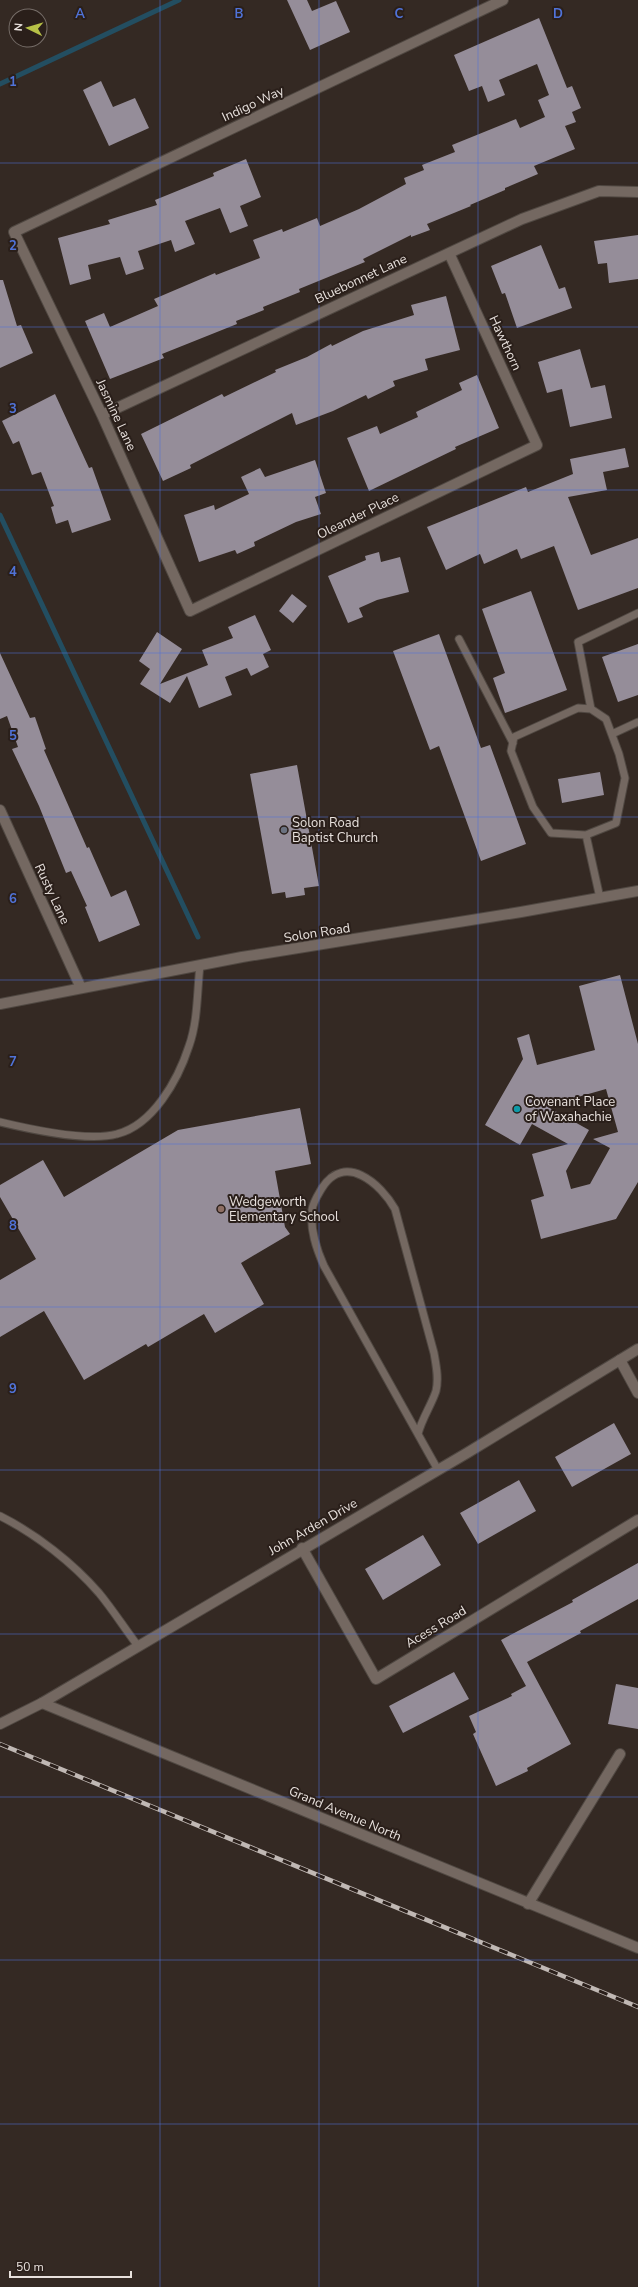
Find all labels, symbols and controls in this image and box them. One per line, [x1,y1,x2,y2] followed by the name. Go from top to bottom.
[75,5,85,23] text: A
[235,5,244,23] text: B
[395,5,404,23] text: C
[553,5,563,23] text: D
[8,8,48,48] north arrow
[11,22,26,32] text: N
[9,73,17,91] text: 1
[219,82,287,126] street label: Indigo Way
[9,237,17,255] text: 2
[312,250,410,308] street label: Bluebonnet Lane
[484,312,526,374] street label: Hawthorn
[91,375,141,454] street label: Jasmine Lane
[9,400,17,418] text: 3
[314,488,402,544] street label: Oleander Place
[9,563,17,581] text: 4
[9,727,17,745] text: 5
[292,814,378,847] place label: Solon Road Baptist Church
[279,825,289,835] marker: Solon Road Baptist Church
[30,861,74,927] street label: Rusty Lane
[9,890,17,908] text: 6
[282,919,352,947] street label: Solon Road
[9,1053,17,1071] text: 7
[525,1093,615,1126] place label: Covenant Place of Waxahachie
[512,1104,522,1114] marker: Covenant Place of Waxahachie
[229,1193,339,1226] place label: Wedgeworth Elementary School
[216,1204,226,1214] marker: Wedgeworth Elementary School
[9,1217,17,1235] text: 8
[9,1380,17,1398] text: 9
[264,1494,361,1560] street label: John Arden Drive
[402,1602,470,1652] street label: Acess Road
[286,1782,404,1846] street label: Grand Avenue North
[10,2253,131,2279] scale bar
[16,2259,44,2275] text: 50 m

